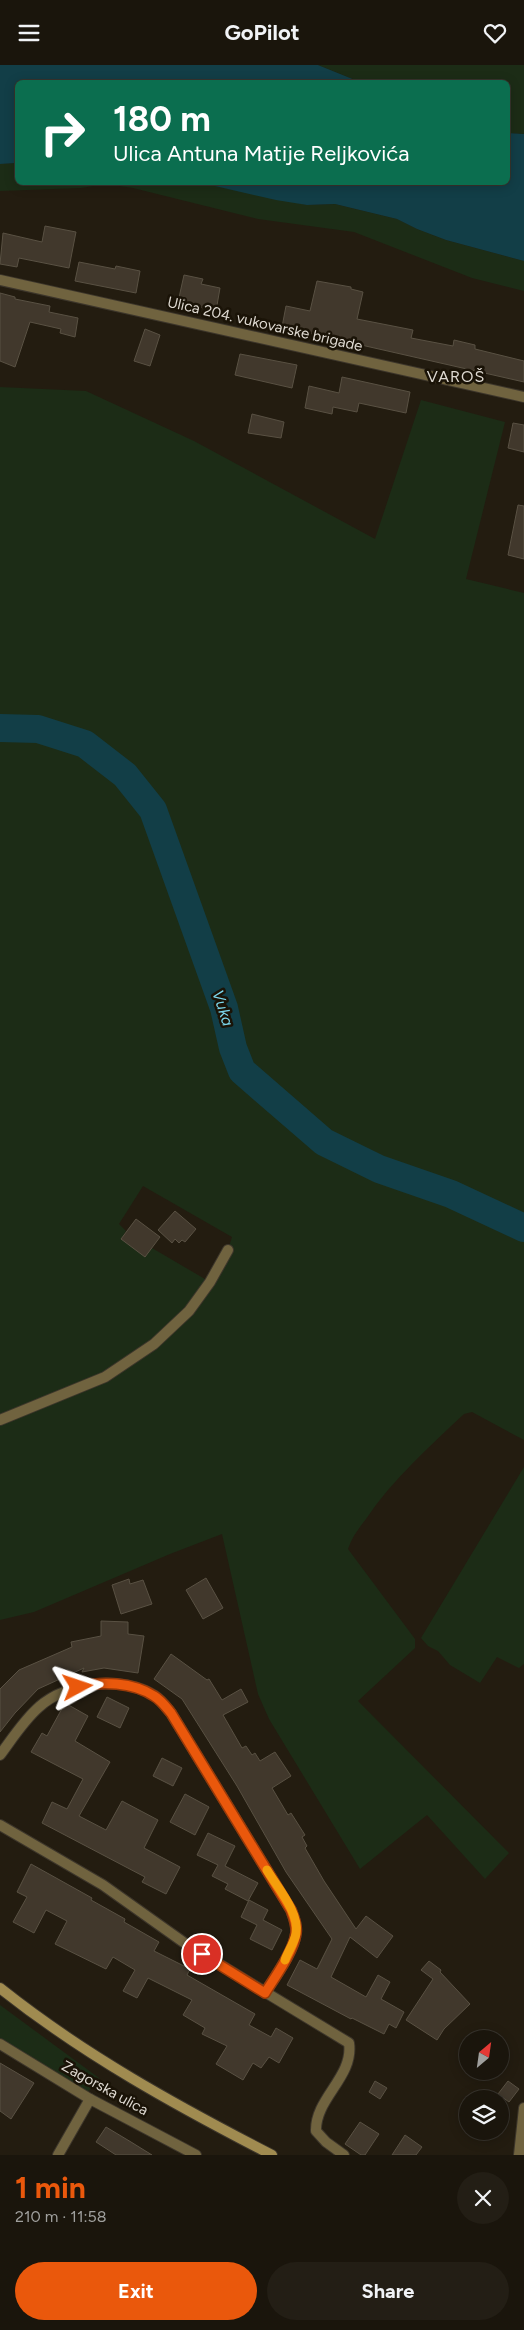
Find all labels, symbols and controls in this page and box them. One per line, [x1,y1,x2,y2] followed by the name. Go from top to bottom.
[15,19,43,47] icon: menu
[224,19,300,46] text: GoPilot
[481,19,509,47] icon: heart
[113,98,211,140] text: 180 m
[30,100,95,165] icon: right
[113,140,409,167] text: Ulica Antuna Matije Reljkovića
[166,293,364,355] street label: Ulica 204. vukovarske brigade
[427,367,485,386] district label: VAROŠ
[208,988,238,1028] water label: Vuka
[51,1660,103,1712] position arrow
[181,1933,223,1975] pin
[188,1940,216,1968] icon: arrive
[459,2030,509,2080] north arrow
[459,2030,509,2140] map controls
[59,2057,151,2119] street label: Zagorska ulica
[459,2090,509,2140] button: layers
[15,2169,86,2206] text: 1 min
[457,2172,509,2224] button: close
[15,2207,107,2226] text: 210 m · 11:58
[15,2262,257,2320] button: Exit
[267,2262,509,2320] button: Share

